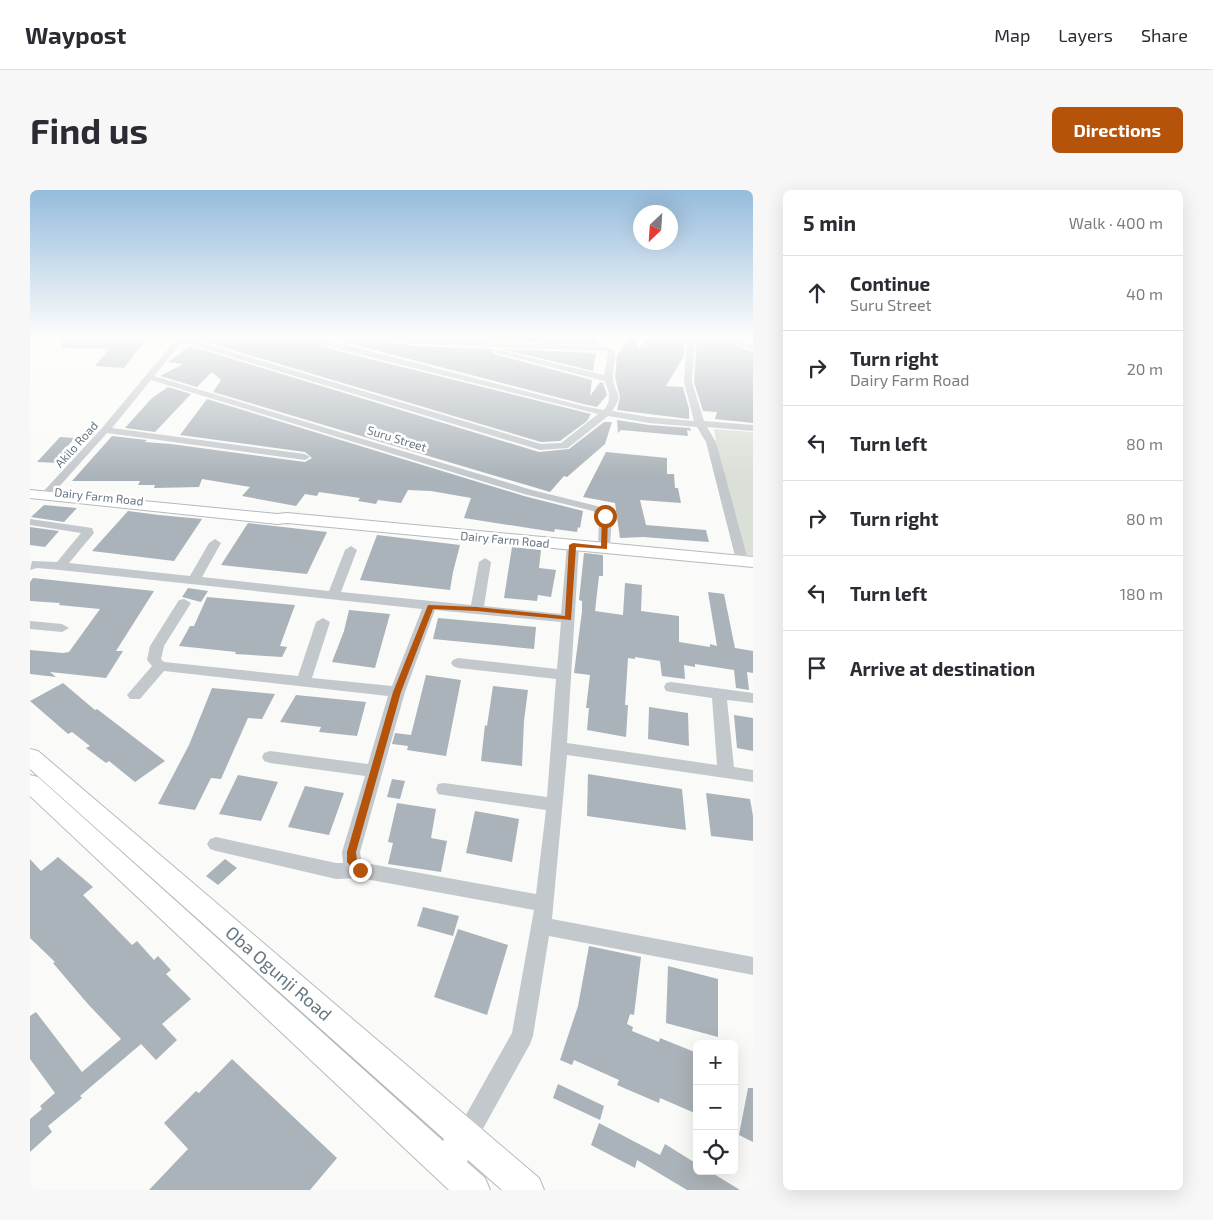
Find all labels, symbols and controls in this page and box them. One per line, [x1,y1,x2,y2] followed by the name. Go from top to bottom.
[25,20,126,49] text: Waypost
[994,24,1030,46] text: Map
[1058,24,1113,46] text: Layers
[1141,24,1188,46] text: Share
[1052,107,1183,153] button: Directions
[30,109,148,151] text: Find us
[633,205,678,250] north arrow
[803,210,856,235] text: 5 min
[1069,213,1163,232] text: Walk · 400 m
[850,272,930,295] text: Continue
[803,279,831,307] icon: ahead
[1126,284,1163,303] text: 40 m
[850,295,932,314] text: Suru Street
[850,347,938,370] text: Turn right
[803,354,831,382] icon: right
[1127,359,1163,378] text: 20 m
[850,370,969,389] text: Dairy Farm Road
[52,418,100,470] street label: Akilo Road
[366,422,429,454] street label: Suru Street
[803,429,831,457] icon: left
[850,432,927,455] text: Turn left
[1126,434,1163,453] text: 80 m
[54,484,144,508] street label: Dairy Farm Road
[803,504,831,532] icon: right
[594,505,617,528] route start
[850,507,938,530] text: Turn right
[1126,509,1163,528] text: 80 m
[460,528,550,550] street label: Dairy Farm Road
[803,579,831,607] icon: left
[850,582,927,605] text: Turn left
[1120,584,1163,603] text: 180 m
[803,654,831,682] icon: arrive
[850,657,1035,680] text: Arrive at destination
[349,859,372,882] route end
[221,921,337,1025] street label: Oba Ogunji Road
[693,1040,738,1175] map controls
[693,1040,738,1085] button: +
[693,1085,738,1130] button: −
[693,1130,738,1175] button: locate

